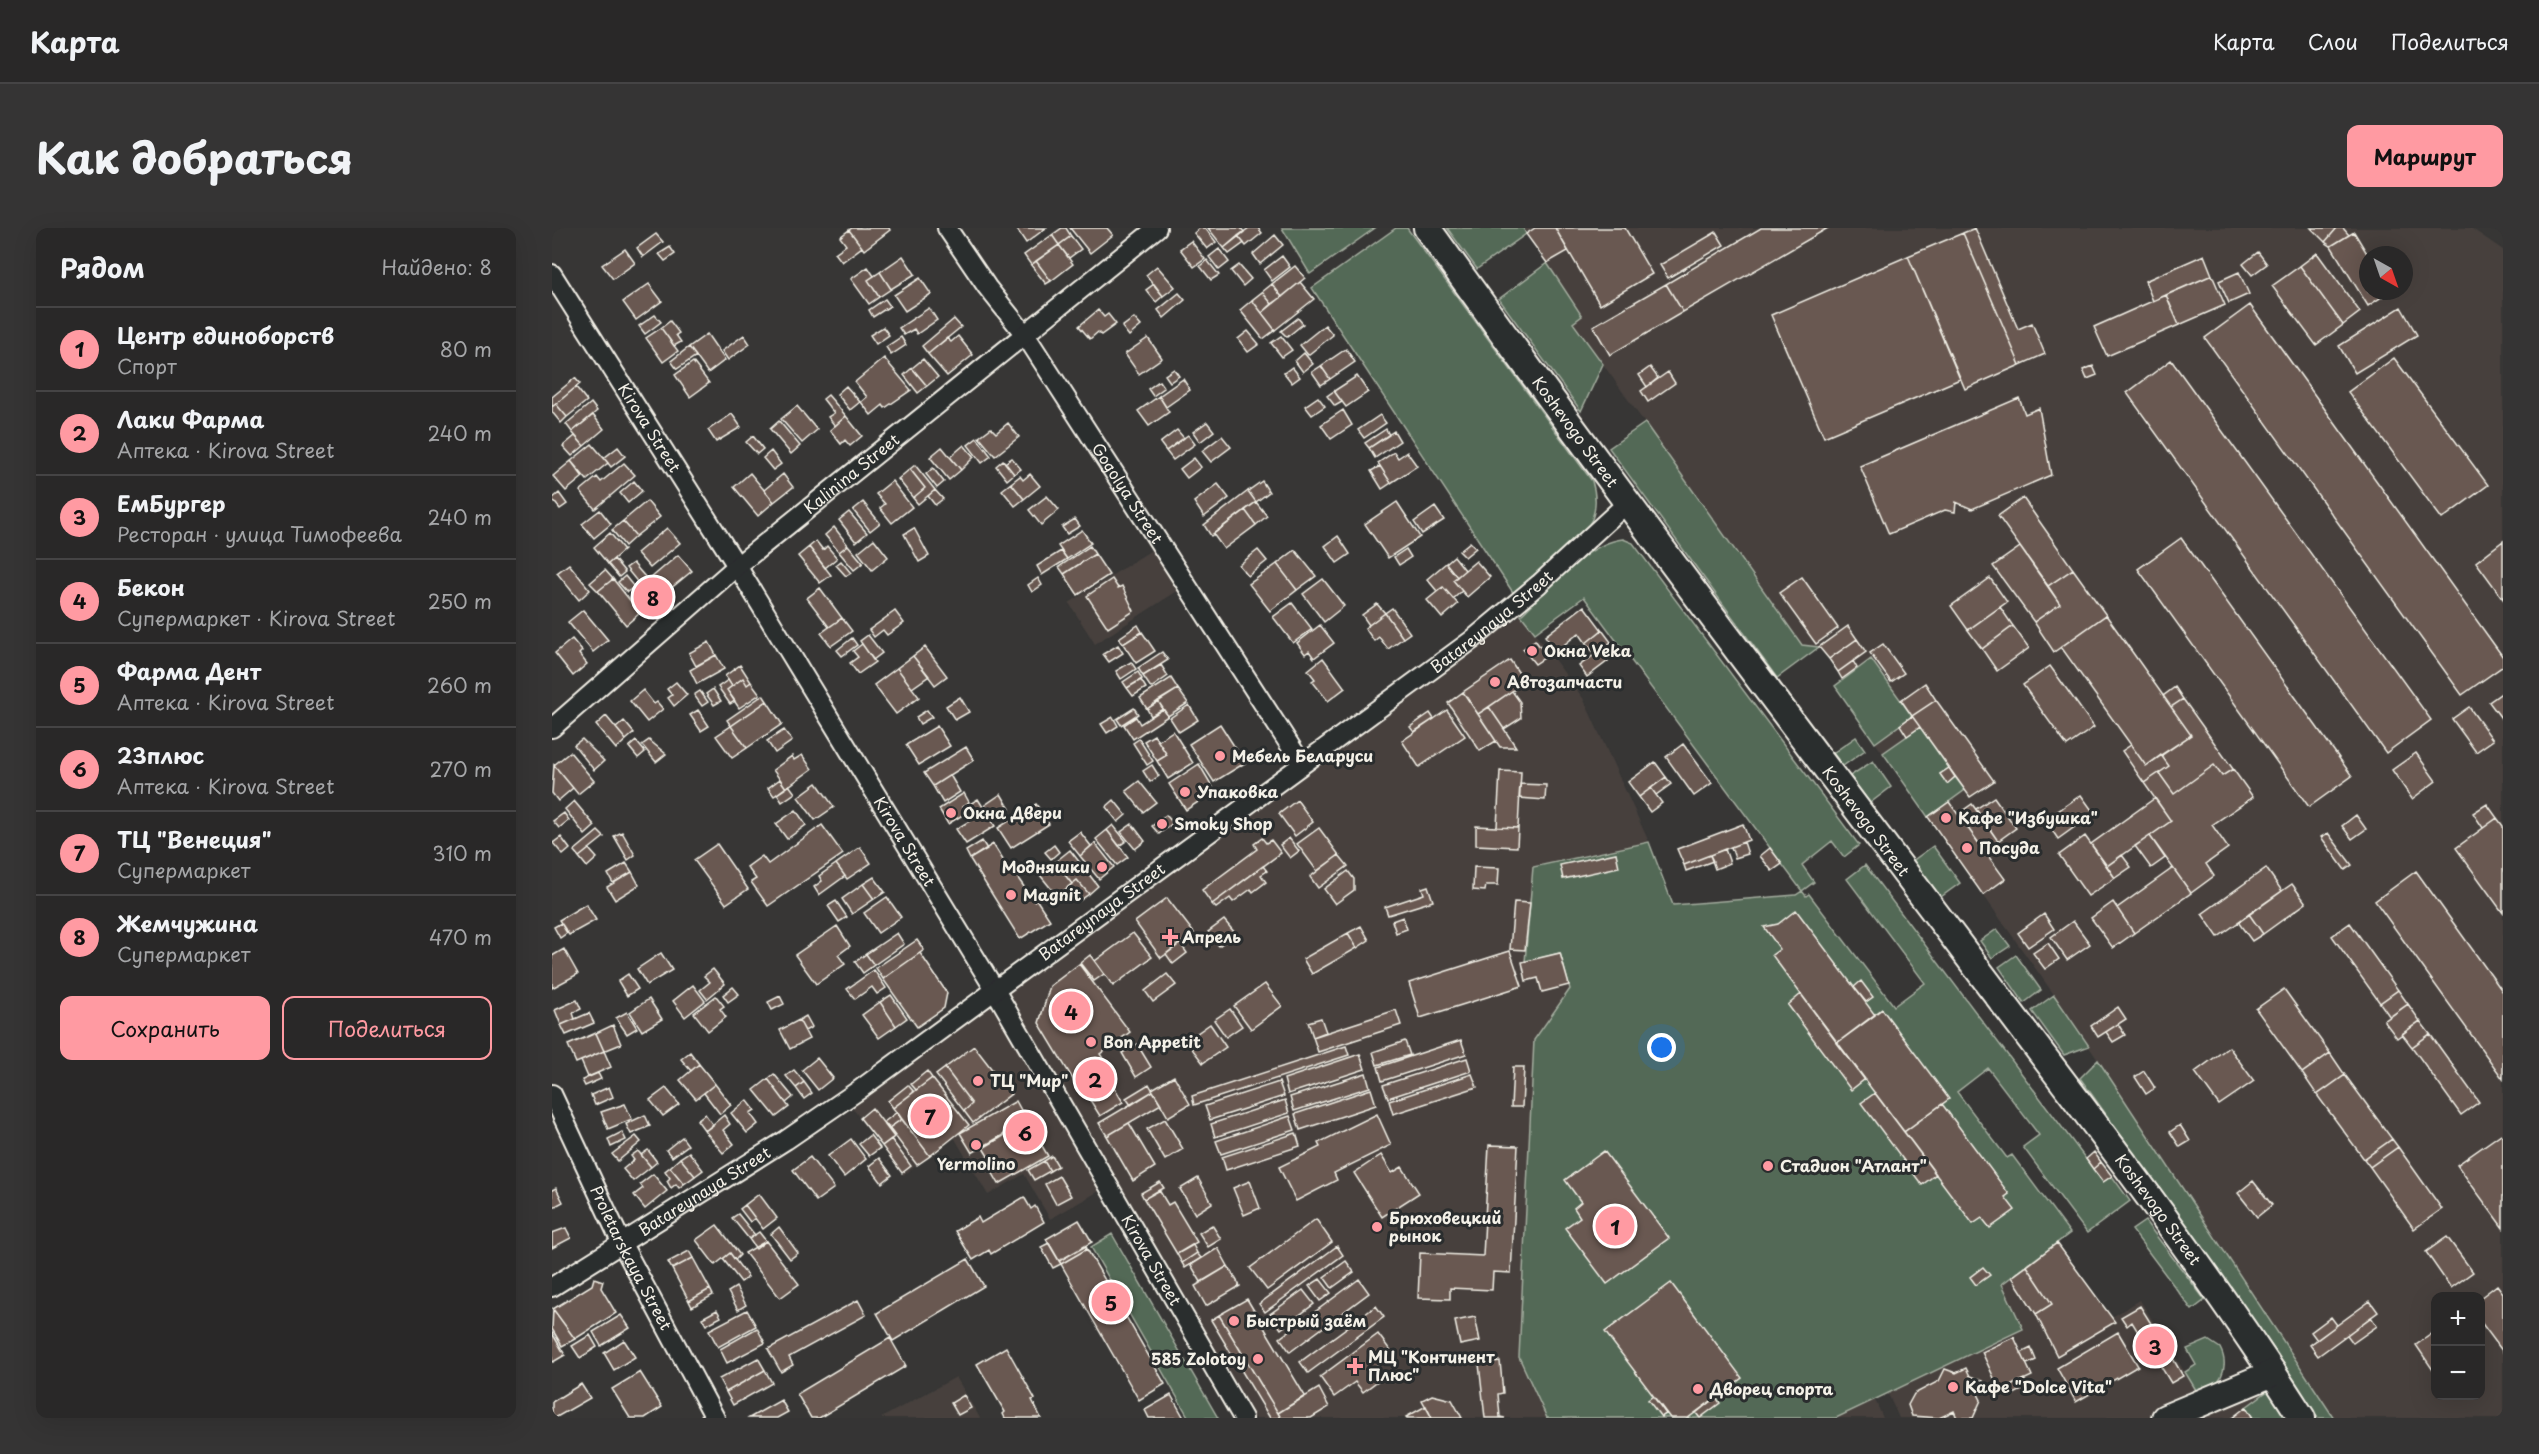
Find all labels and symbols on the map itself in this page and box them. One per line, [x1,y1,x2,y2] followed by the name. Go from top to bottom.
[2359,246,2413,300] north arrow
[1527,371,1625,492] street label: Koshevogo Street
[613,378,688,477] street label: Kirova Street
[798,427,904,519] street label: Kalinina Street
[1087,437,1170,548] street label: Gogolya Street
[1425,564,1558,678] street label: Batareynaya Street
[634,574,672,620] pin: 8
[1544,638,1632,662] place label: Окна Veka
[1525,644,1539,658] marker: Окна Veka
[1507,669,1622,693] place label: Автозапчасти
[1488,675,1502,689] marker: Автозапчасти
[1232,743,1373,767] place label: Мебель Беларуси
[1213,749,1227,763] marker: Мебель Беларуси
[1817,760,1917,881] street label: Koshevogo Street
[1196,779,1279,803] place label: Упаковка
[1178,785,1192,799] marker: Упаковка
[869,791,942,891] street label: Kirova Street
[963,800,1062,824] place label: Окна Двери
[1958,805,2098,829] place label: Кафе "Избушка"
[944,806,958,820] marker: Окна Двери
[1174,811,1272,835] place label: Smoky Shop
[1939,811,1953,825] marker: Кафе "Избушка"
[1155,817,1169,831] marker: Smoky Shop
[1979,835,2040,859] place label: Посуда
[1960,841,1974,855] marker: Посуда
[1002,854,1090,878] place label: Модняшки
[1033,856,1170,966] street label: Batareynaya Street
[1095,860,1109,874] marker: Модняшки
[1023,882,1082,906] place label: Magnit
[1004,888,1018,902] marker: Magnit
[1181,924,1241,948] place label: Апрель
[1163,930,1177,944] marker: Апрель
[1052,988,1090,1034] pin: 4
[1103,1029,1201,1053] place label: Bon Appetit
[1647,1033,1676,1062] your location
[1084,1035,1098,1049] marker: Bon Appetit
[1076,1056,1114,1102] pin: 2
[990,1068,1068,1092] place label: ТЦ "Мир"
[971,1074,985,1088] marker: ТЦ "Мир"
[910,1094,950,1138] pin: 7
[1006,1110,1044,1154] pin: 6
[969,1138,983,1152] marker: Yermolino
[633,1140,775,1241] street label: Batareynaya Street
[2110,1148,2208,1270] street label: Koshevogo Street
[937,1151,1015,1175] place label: Yermolino
[1780,1153,1927,1177] place label: Стадион "Атлант"
[1761,1159,1775,1173] marker: Стадион "Атлант"
[585,1181,679,1334] street label: Proletarskaya Street
[1596,1204,1634,1248] pin: 1
[1389,1205,1501,1247] place label: Брюховецкий рынок
[1116,1210,1188,1310] street label: Kirova Street
[1370,1220,1384,1234] marker: Брюховецкий рынок
[1092,1280,1130,1324] pin: 5
[1246,1308,1366,1332] place label: Быстрый заём
[1227,1314,1241,1328] marker: Быстрый заём
[2136,1324,2174,1368] pin: 3
[1368,1344,1495,1386] place label: МЦ "Континент Плюс"
[1151,1346,1246,1370] place label: 585 Zolotoy
[1251,1352,1265,1366] marker: 585 Zolotoy
[1346,1357,1364,1375] marker: МЦ "Континент Плюс"
[1965,1374,2112,1398] place label: Кафе "Dolce Vita"
[1709,1376,1833,1400] place label: Дворец спорта
[1946,1380,1960,1394] marker: Кафе "Dolce Vita"
[1691,1382,1705,1396] marker: Дворец спорта

